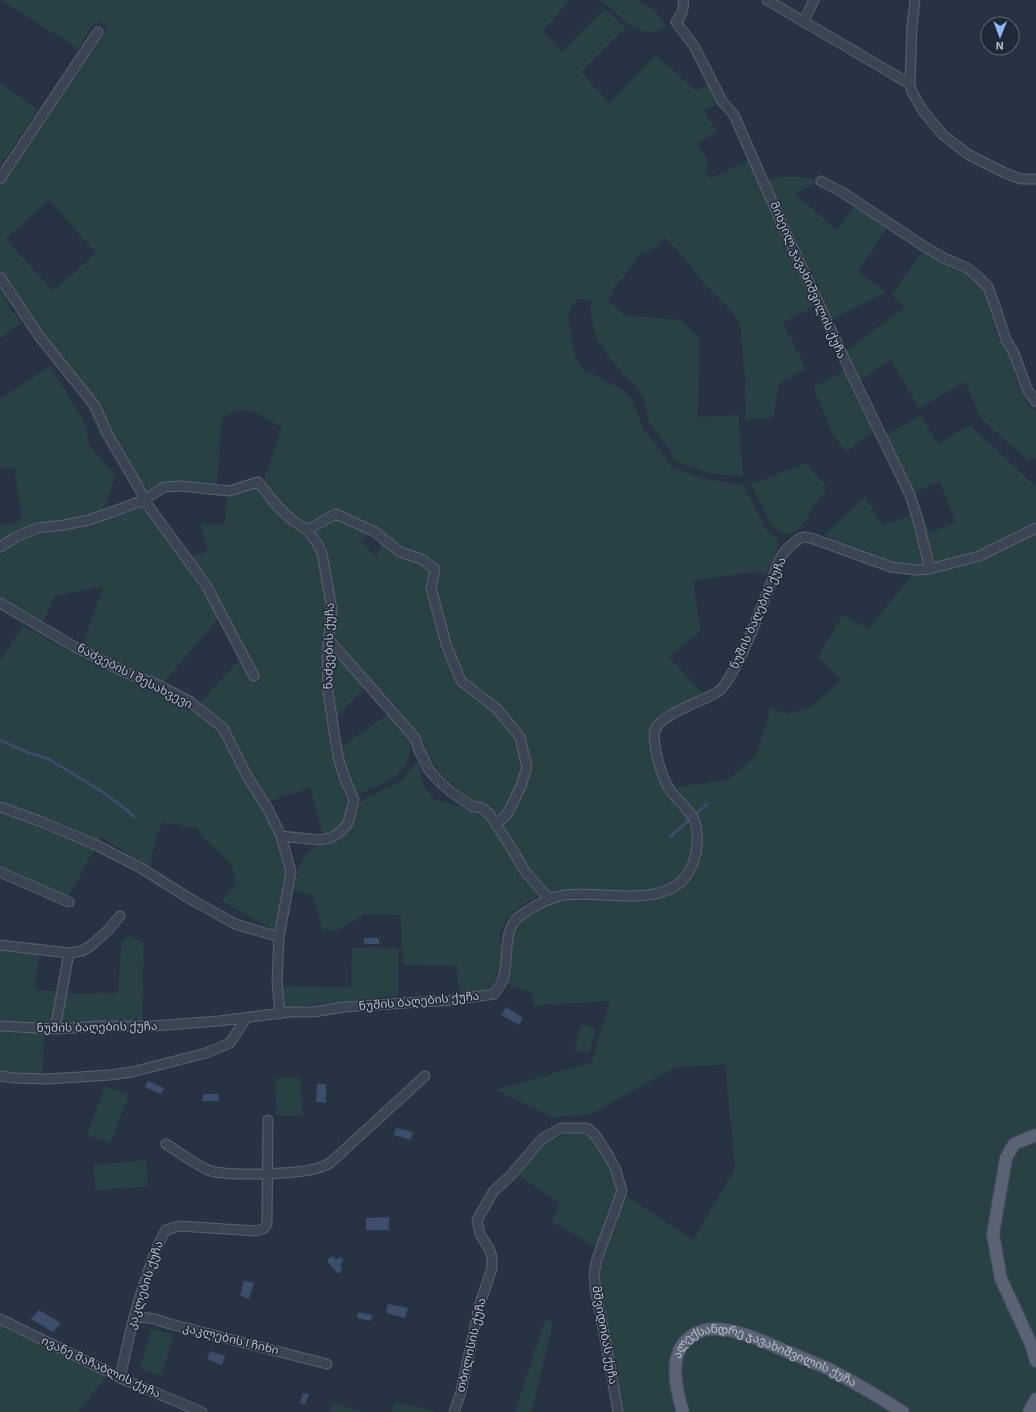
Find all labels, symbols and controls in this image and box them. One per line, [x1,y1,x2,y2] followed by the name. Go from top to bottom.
[980,16,1020,56] north arrow
[996,40,1004,53] text: N
[766,199,850,361] street label: მიხეილ ჯავახიშვილის ქუჩა
[726,554,790,672] street label: ნუშის ბაღების ქუჩა
[320,602,337,690] street label: ნაძვების ქუჩა
[75,640,196,711] street label: ნაძვების I შესახვევი
[358,988,480,1014] street label: ნუშის ბაღების ქუჩა
[36,1018,158,1036] street label: ნუშის ბაღების ქუჩა
[123,1239,167,1331] street label: კაკლების ქუჩა
[588,1284,622,1386] street label: მშვიდობას ქუჩა
[452,1296,490,1394] street label: თბილისის ქუჩა
[181,1319,281,1359] street label: კაკლების I ჩიხი
[669,1321,860,1389] street label: ალექსანდრე ჯავახიშვილის ქუჩა
[39,1332,163,1402] street label: ივანე მაჩაბლის ქუჩა

